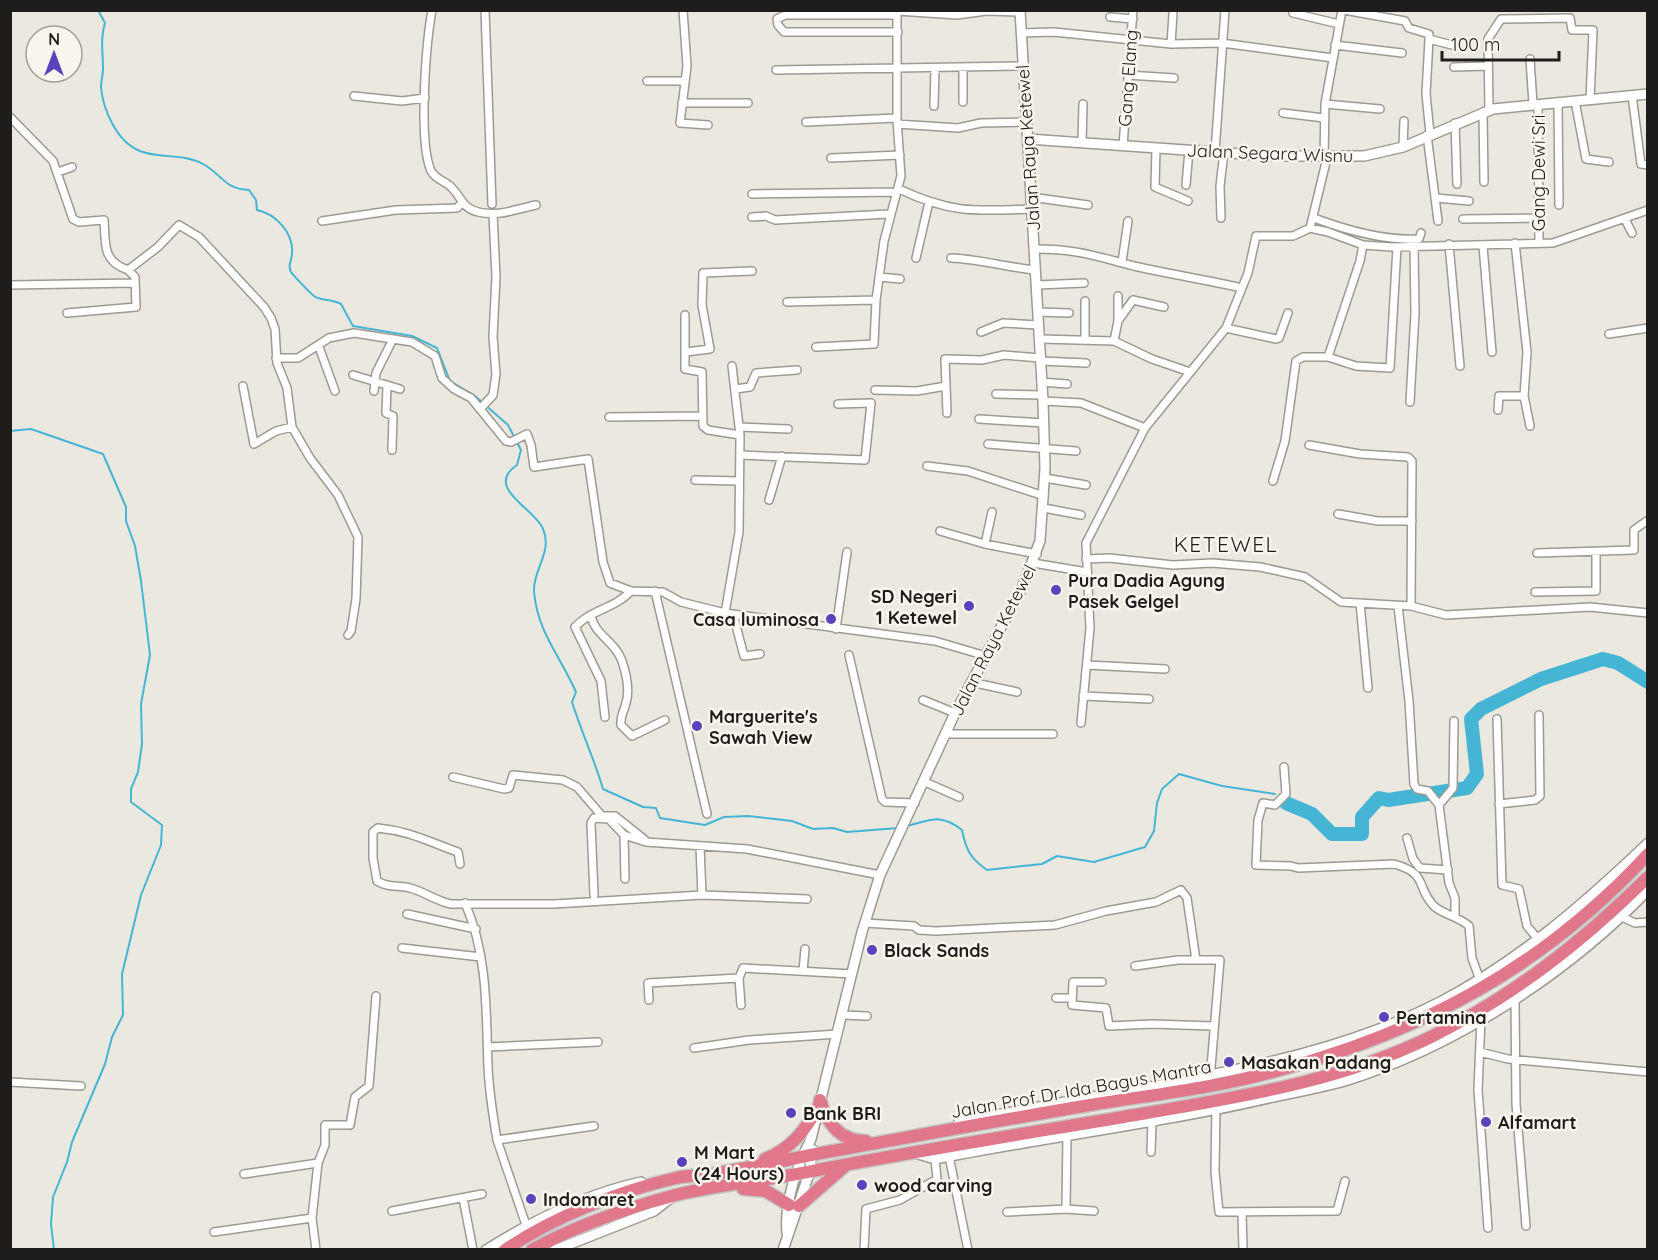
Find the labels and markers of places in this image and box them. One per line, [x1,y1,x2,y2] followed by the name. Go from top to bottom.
[1068,569,1225,613] place label: Pura Dadia Agung Pasek Gelgel
[1049,583,1063,597] marker: Pura Dadia Agung Pasek Gelgel
[871,585,957,629] place label: SD Negeri 1 Ketewel
[962,599,976,613] marker: SD Negeri 1 Ketewel
[693,608,819,631] place label: Casa luminosa
[824,612,838,626] marker: Casa luminosa
[709,705,818,749] place label: Marguerite's Sawah View
[690,719,704,733] marker: Marguerite's Sawah View
[884,939,990,962] place label: Black Sands
[865,943,879,957] marker: Black Sands
[1396,1006,1487,1029] place label: Pertamina
[1377,1010,1391,1024] marker: Pertamina
[1241,1051,1391,1074] place label: Masakan Padang
[1222,1055,1236,1069] marker: Masakan Padang
[803,1102,881,1125] place label: Bank BRI
[784,1106,798,1120] marker: Bank BRI
[1498,1111,1577,1134] place label: Alfamart
[1479,1115,1493,1129] marker: Alfamart
[694,1141,784,1185] place label: M Mart (24 Hours)
[675,1155,689,1169] marker: M Mart (24 Hours)
[874,1174,993,1197] place label: wood carving
[855,1178,869,1192] marker: wood carving
[543,1188,635,1211] place label: Indomaret
[524,1192,538,1206] marker: Indomaret

